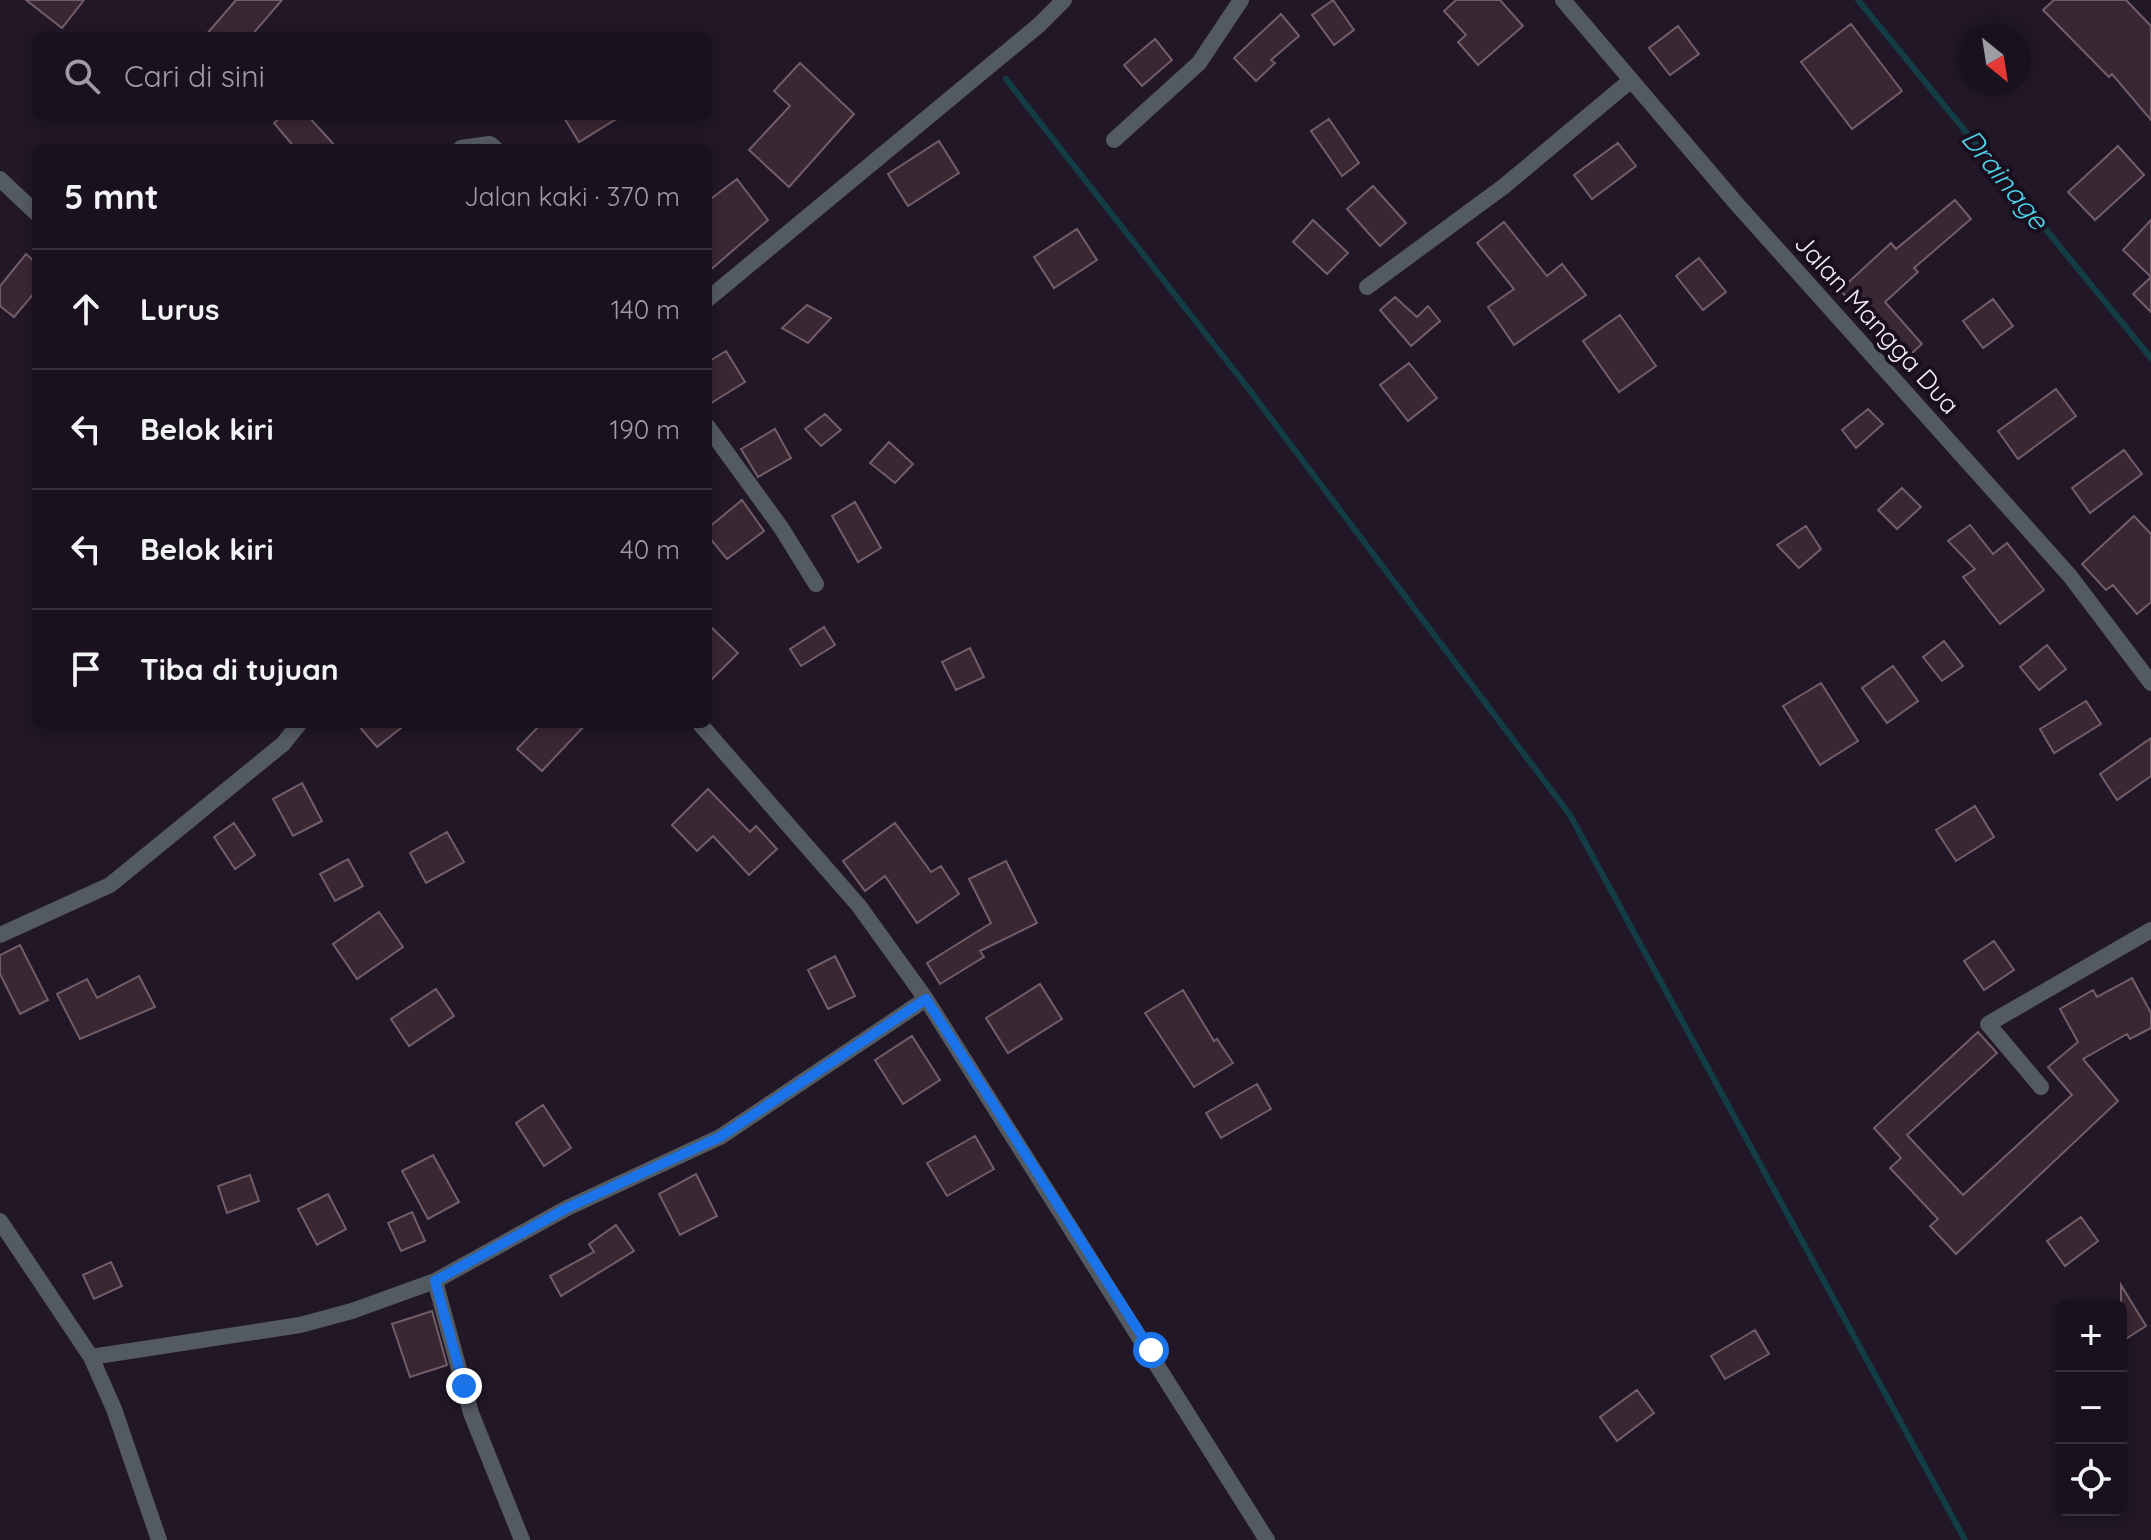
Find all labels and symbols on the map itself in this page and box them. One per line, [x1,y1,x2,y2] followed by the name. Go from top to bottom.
[1959,24,2031,96] north arrow
[1954,121,2057,237] water label: Drainage
[1788,227,1967,421] street label: Jalan Mangga Dua
[1133,1332,1169,1368] route start
[446,1368,482,1404] route end

